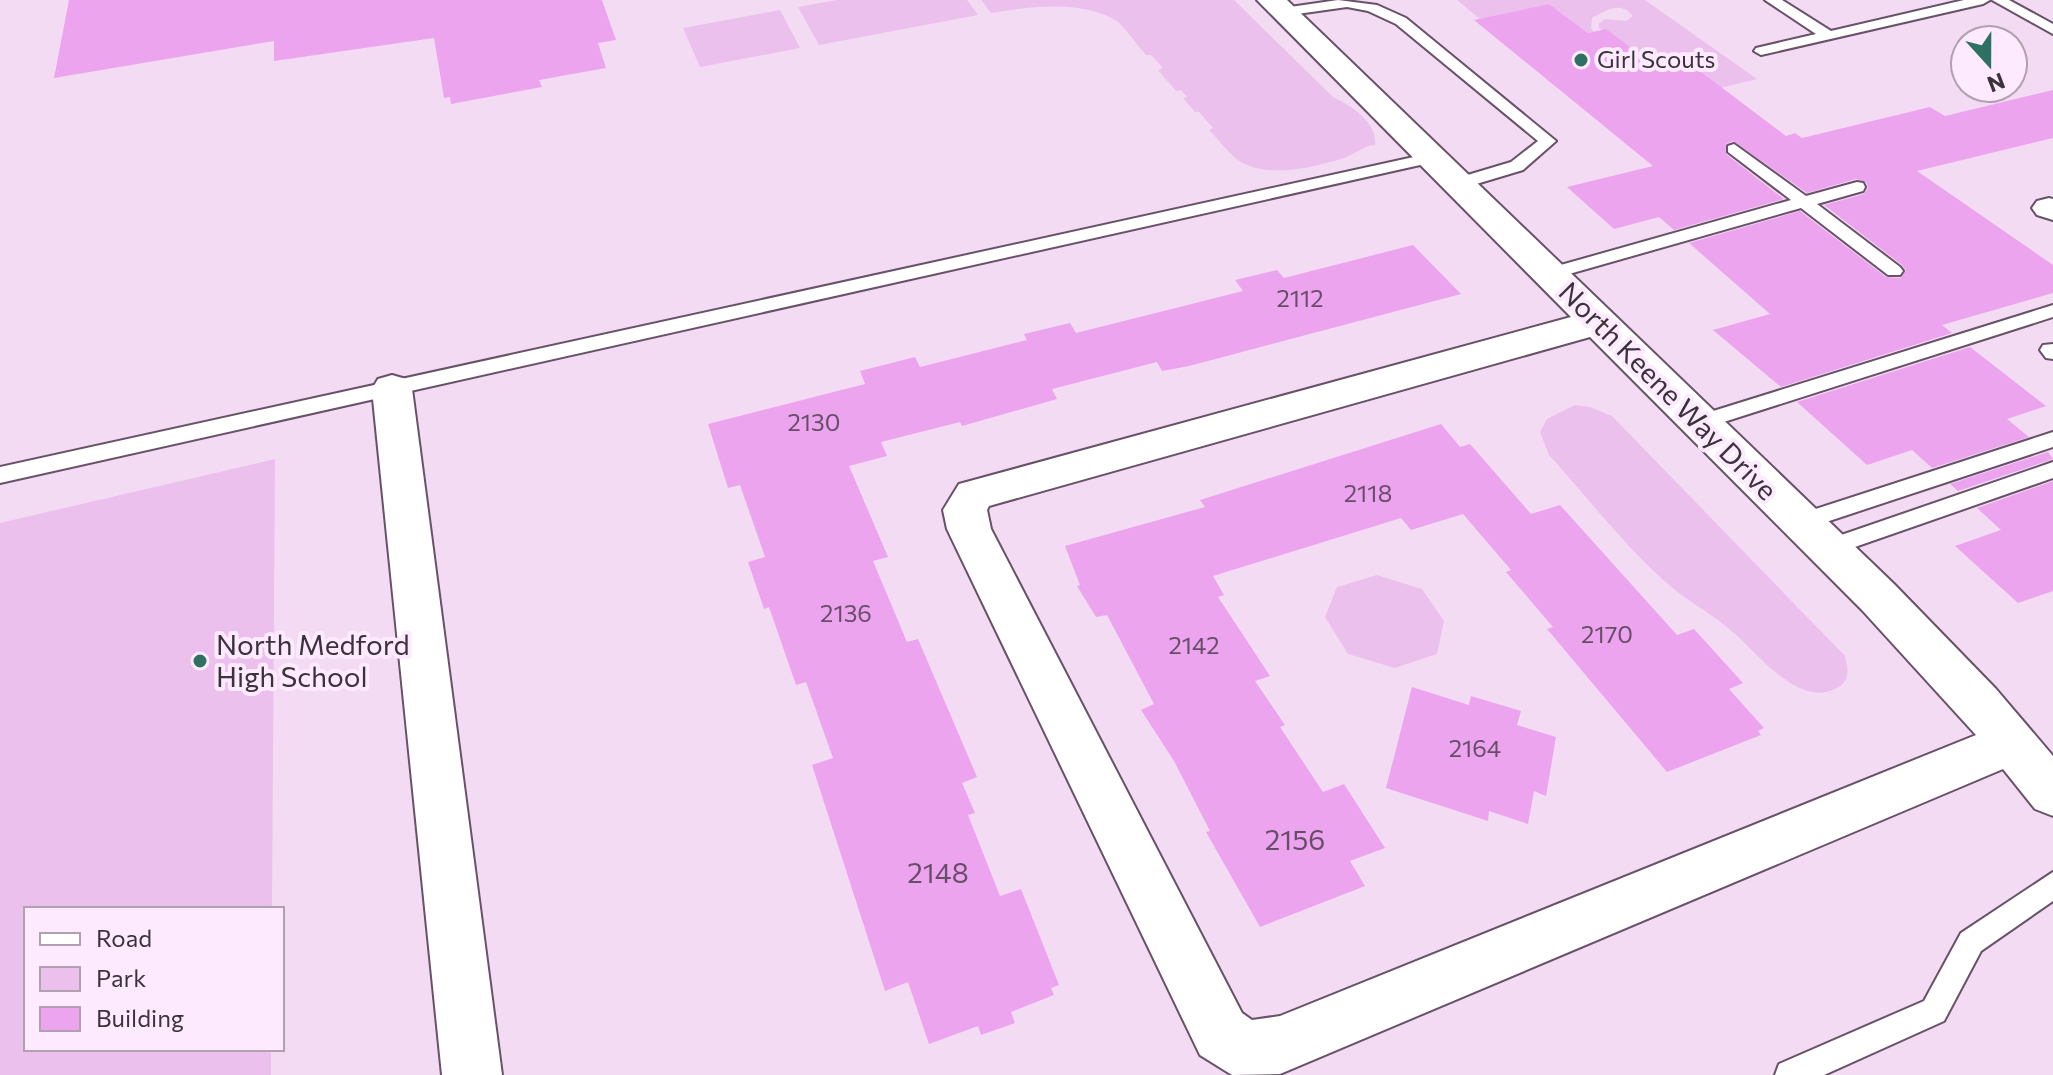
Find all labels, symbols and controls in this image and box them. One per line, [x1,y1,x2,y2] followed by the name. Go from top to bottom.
[1949,24,2029,104] north arrow
[1597,44,1716,73] place label: Girl Scouts
[1572,51,1590,69] marker: Girl Scouts
[1984,68,2009,99] text: N
[1553,274,1785,506] street label: North Keene Way Drive
[1276,283,1324,312] house number: 2112
[788,407,840,436] house number: 2130
[1344,478,1392,507] house number: 2118
[820,598,872,627] house number: 2136
[1581,619,1633,648] house number: 2170
[216,627,410,693] place label: North Medford High School
[1169,630,1219,659] house number: 2142
[191,652,209,670] marker: North Medford High School
[1449,733,1501,762] house number: 2164
[1265,822,1325,856] house number: 2156
[907,855,969,889] house number: 2148
[24,907,284,1051] legend
[96,923,152,952] text: Road
[96,963,146,992] text: Park
[96,1003,184,1032] text: Building

